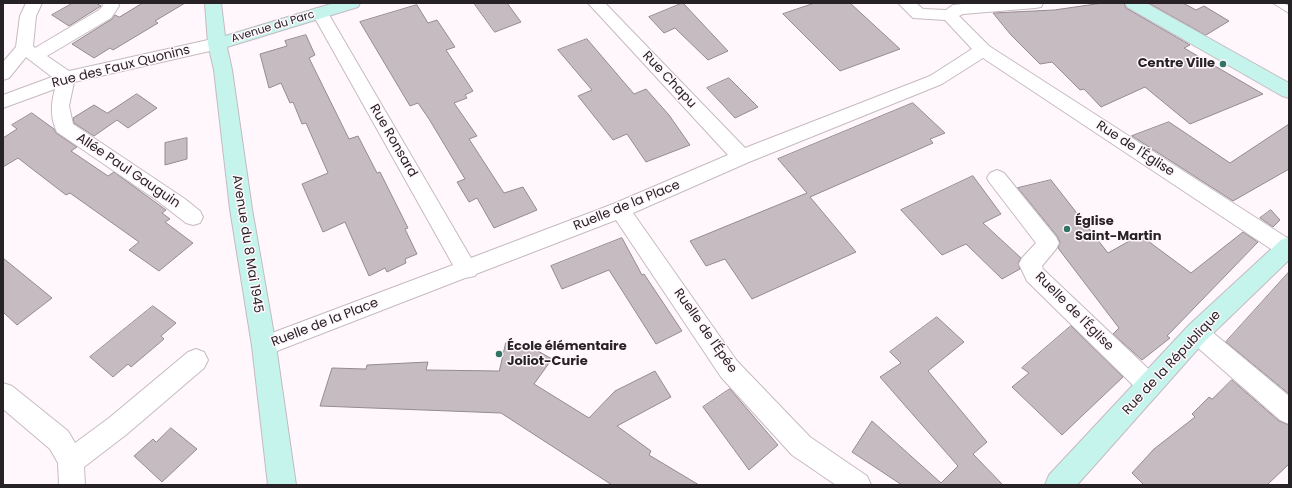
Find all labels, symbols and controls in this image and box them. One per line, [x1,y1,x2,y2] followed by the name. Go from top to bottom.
[230,8,316,46] street label: Avenue du Parc
[50,42,192,92] street label: Rue des Faux Quonins
[639,48,699,112] street label: Rue Chapu
[1138,56,1215,72] place label: Centre Ville
[1218,59,1228,69] marker: Centre Ville
[366,102,420,180] street label: Rue Ronsard
[1093,118,1177,180] street label: Rue de l'Église
[73,130,183,212] street label: Allée Paul Gauguin
[228,174,266,314] street label: Avenue du 8 Mai 1945
[571,178,683,234] street label: Ruelle de la Place
[1075,214,1161,245] place label: Église Saint-Martin
[1062,224,1072,234] marker: Église Saint-Martin
[1032,270,1116,354] street label: Ruelle de l'Église
[670,286,740,376] street label: Ruelle de l'Épée
[269,295,381,351] street label: Ruelle de la Place
[1120,308,1224,418] street label: Rue de la République
[507,339,627,370] place label: École élémentaire Joliot-Curie
[494,349,504,359] marker: École élémentaire Joliot-Curie

